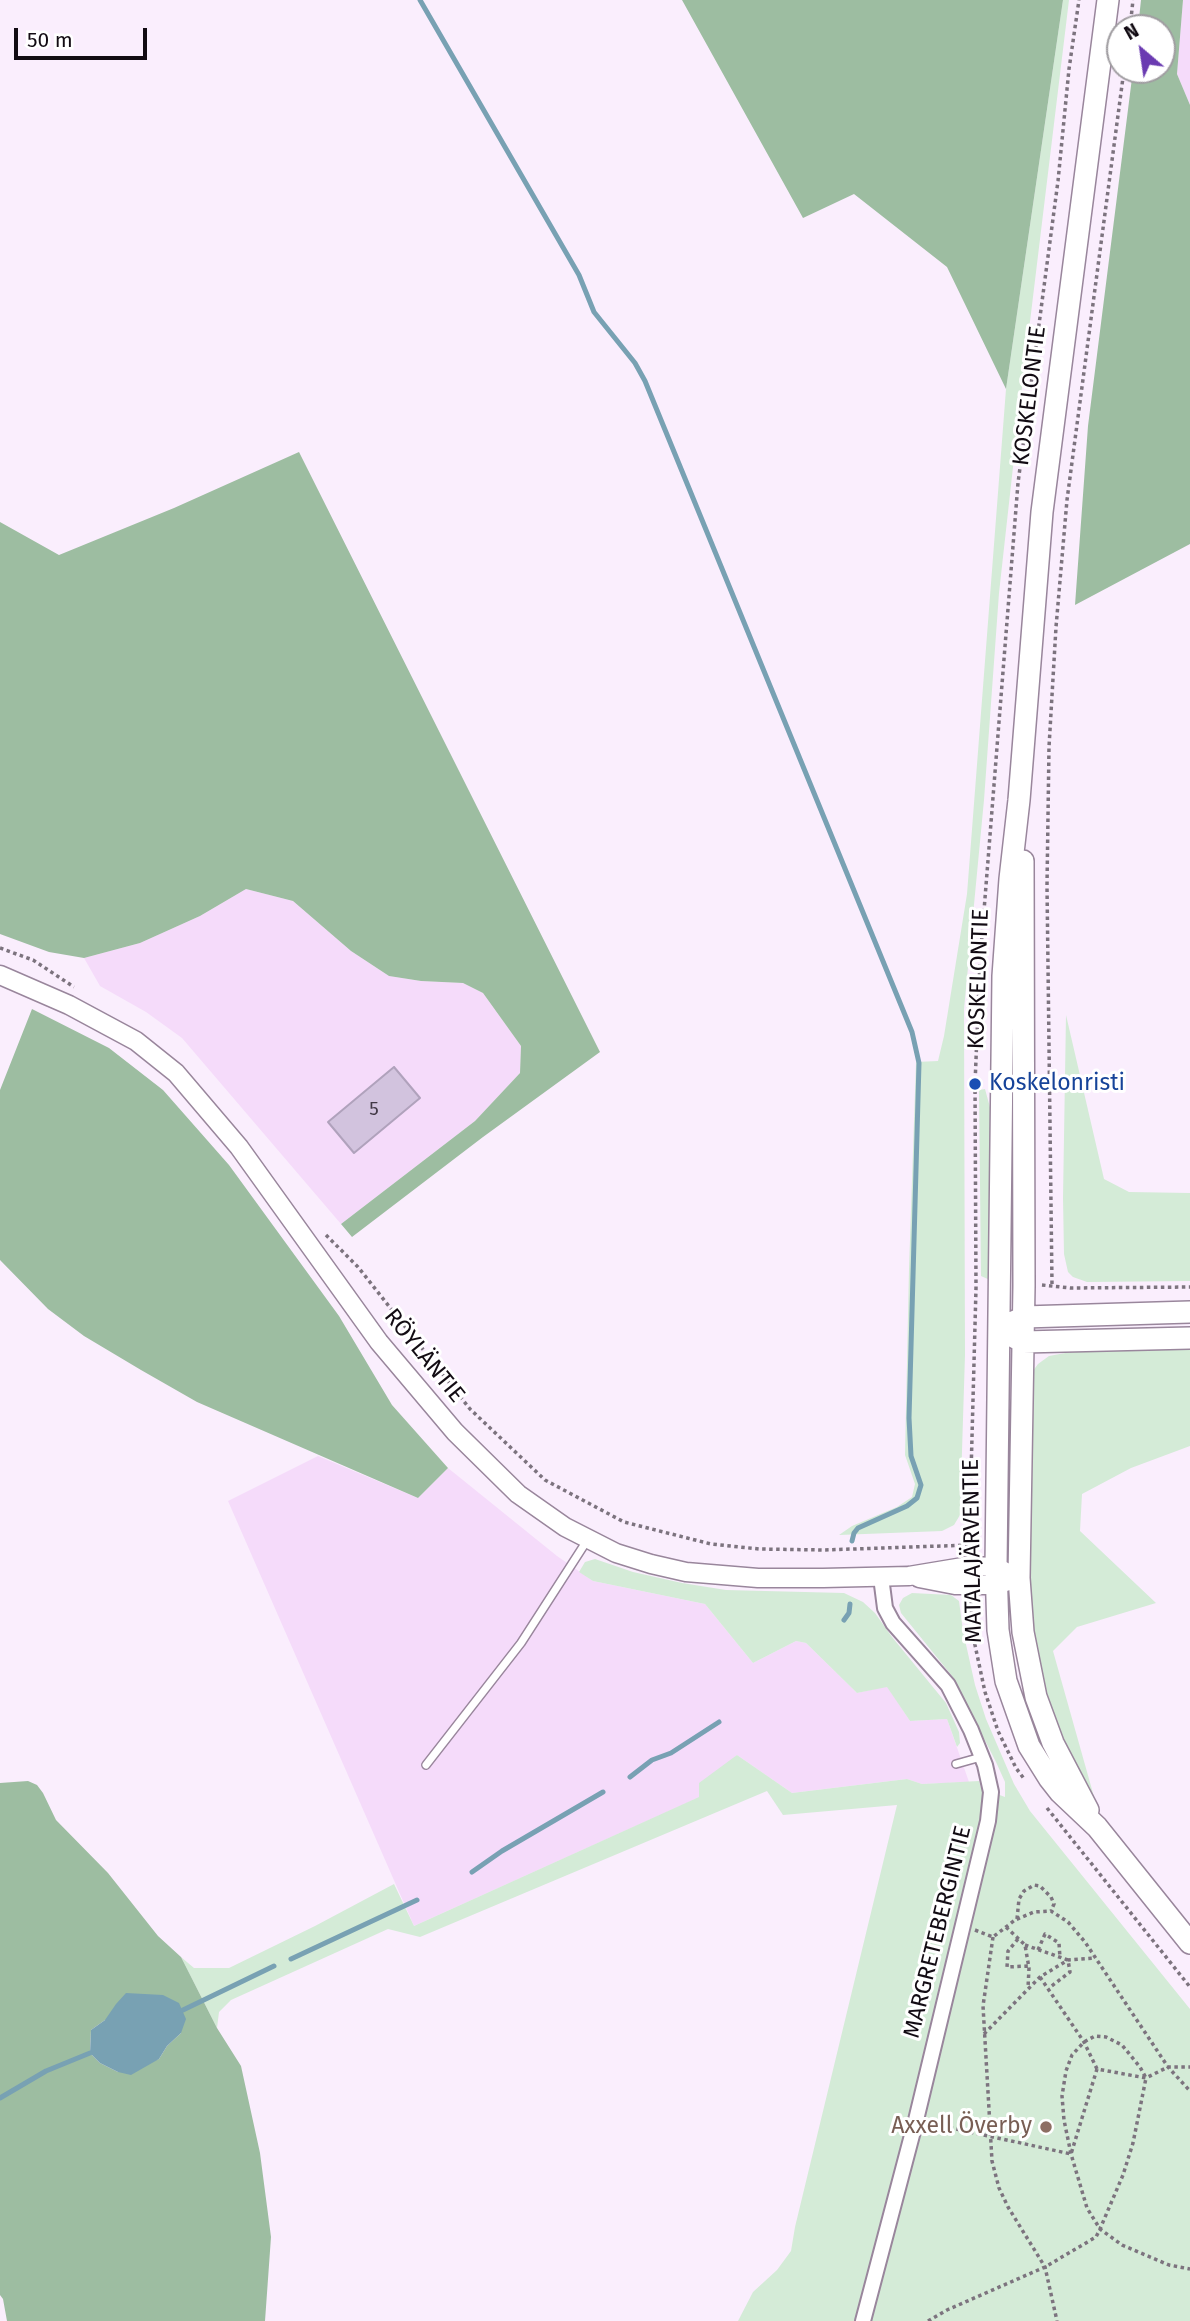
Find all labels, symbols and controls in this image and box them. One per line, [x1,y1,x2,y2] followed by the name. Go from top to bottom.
[18,14,150,58] scale bar
[1106,14,1176,84] north arrow
[1120,19,1143,45] text: N
[27,27,73,53] text: 50 m
[1008,325,1052,467] street label: KOSKELONTIE
[963,908,995,1050] street label: KOSKELONTIE
[989,1070,1125,1098] place label: Koskelonristi
[967,1076,983,1092] marker: Koskelonristi
[369,1099,379,1121] house number: 5
[378,1303,470,1409] street label: RÖYLÄNTIE
[958,1459,988,1643] street label: MATALAJÄRVENTIE
[898,1823,978,2041] street label: MARGRETEBERGINTIE
[891,2113,1032,2141] place label: Axxell Överby
[1038,2119,1054,2135] marker: Axxell Överby

